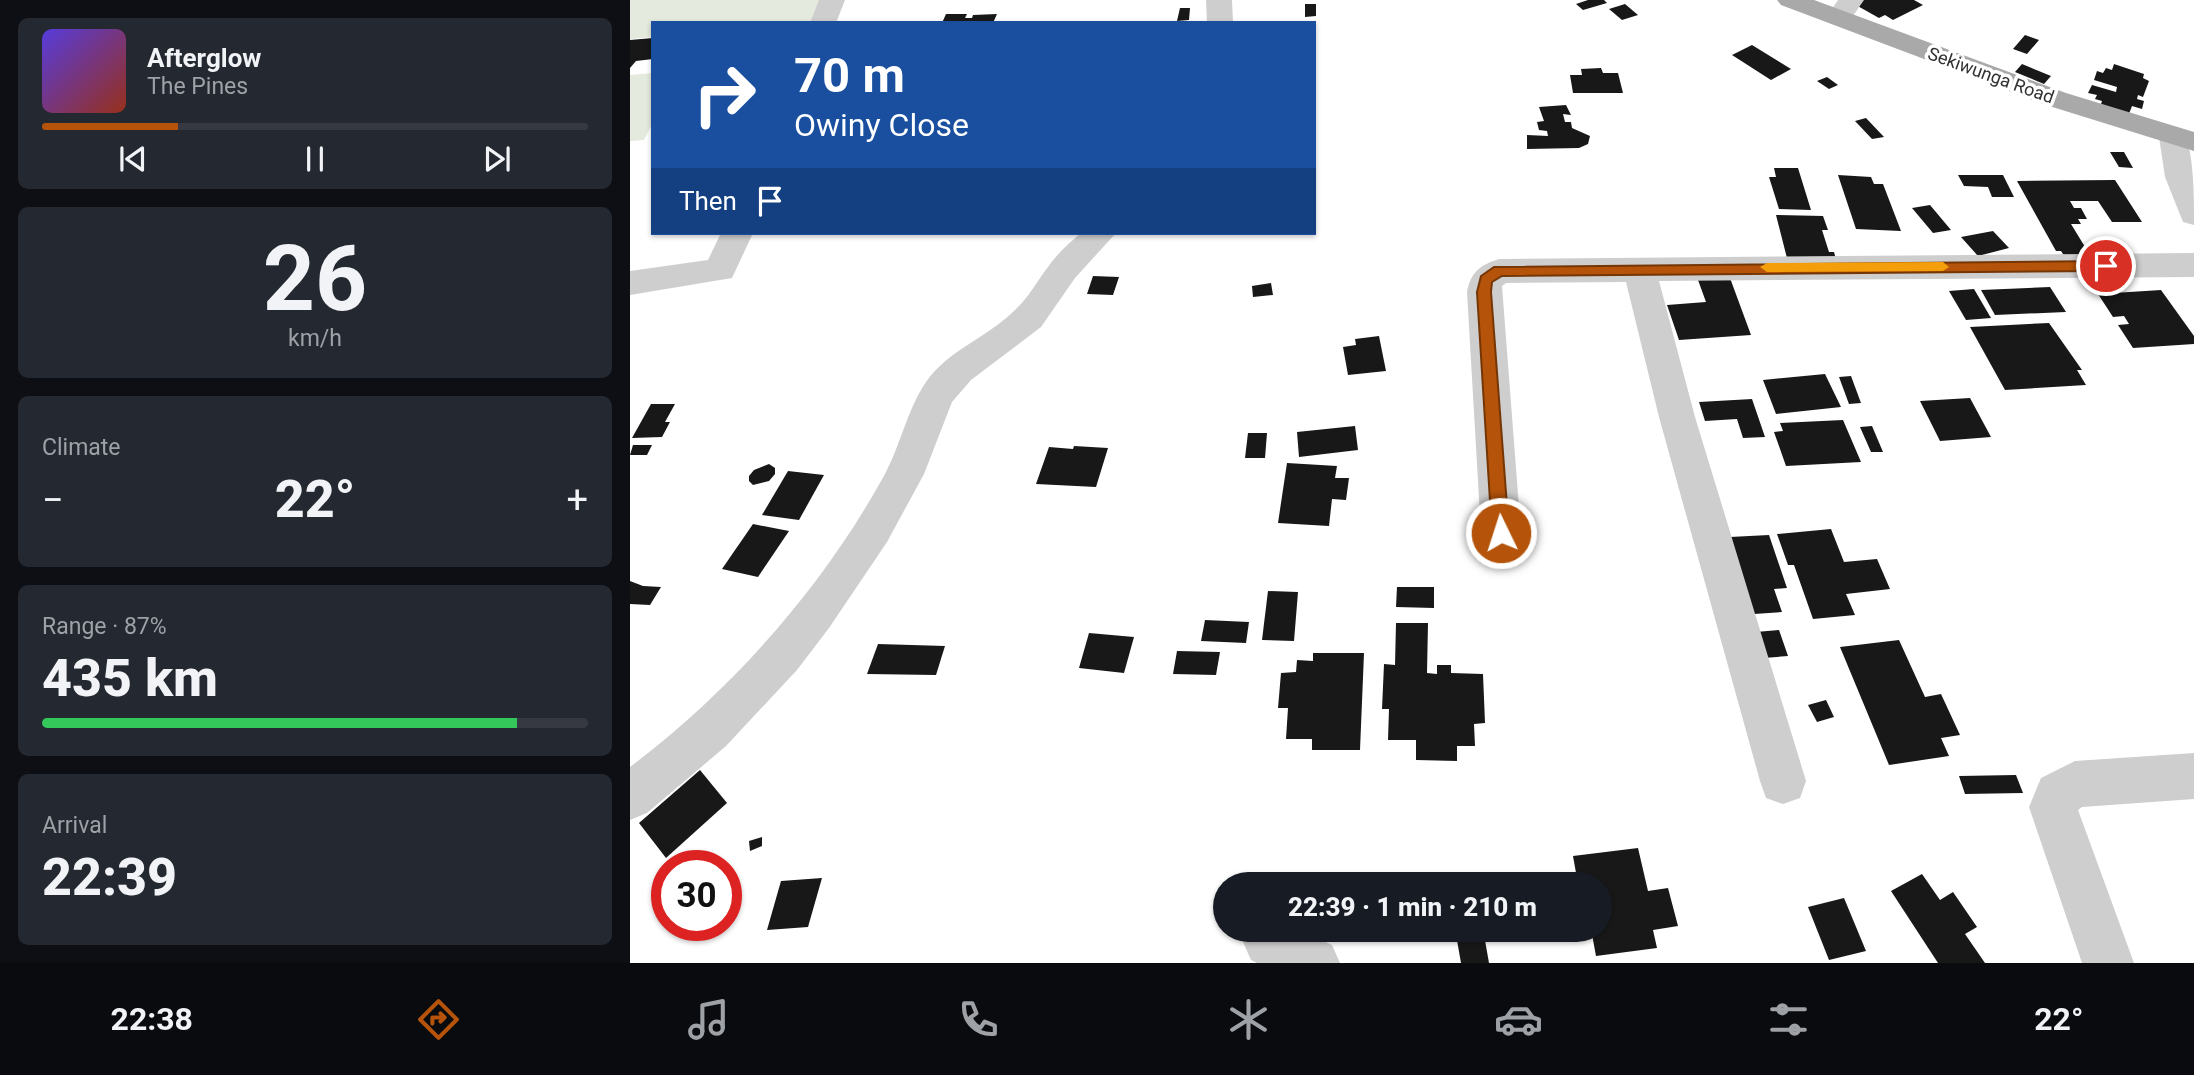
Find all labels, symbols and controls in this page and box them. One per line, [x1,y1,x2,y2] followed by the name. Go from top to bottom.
[1925,42,2057,108] street label: Sekiwunga Road
[147,43,261,73] text: Afterglow
[794,47,905,104] text: 70 m
[679,49,770,140] icon: right
[147,73,248,100] text: The Pines
[794,106,969,144] text: Owiny Close
[114,140,152,178] icon: previous
[296,140,334,178] icon: pause
[478,140,516,178] icon: next
[751,182,789,220] icon: arrive
[679,186,737,216] text: Then
[263,226,367,332] text: 26
[2076,236,2136,296] pin
[2087,247,2125,285] icon: arrive
[288,325,342,352] text: km/h
[42,434,121,461] text: Climate
[275,469,355,530] text: 22°
[42,478,64,522] text: −
[566,478,588,522] text: +
[1464,496,1538,570] position arrow
[42,613,167,640] text: Range · 87%
[42,648,218,709] text: 435 km
[42,812,107,839] text: Arrival
[42,847,177,908] text: 22:39
[651,850,742,941] speed limit sign: 30
[1288,892,1537,922] text: 22:39 · 1 min · 210 m
[414,995,463,1044] icon: directions
[684,995,733,1044] icon: music
[954,995,1003,1044] icon: phone
[1224,995,1273,1044] icon: climate
[1494,995,1543,1044] icon: car
[1764,995,1813,1044] icon: filters
[111,1000,193,1038] text: 22:38
[2034,1000,2083,1038] text: 22°

